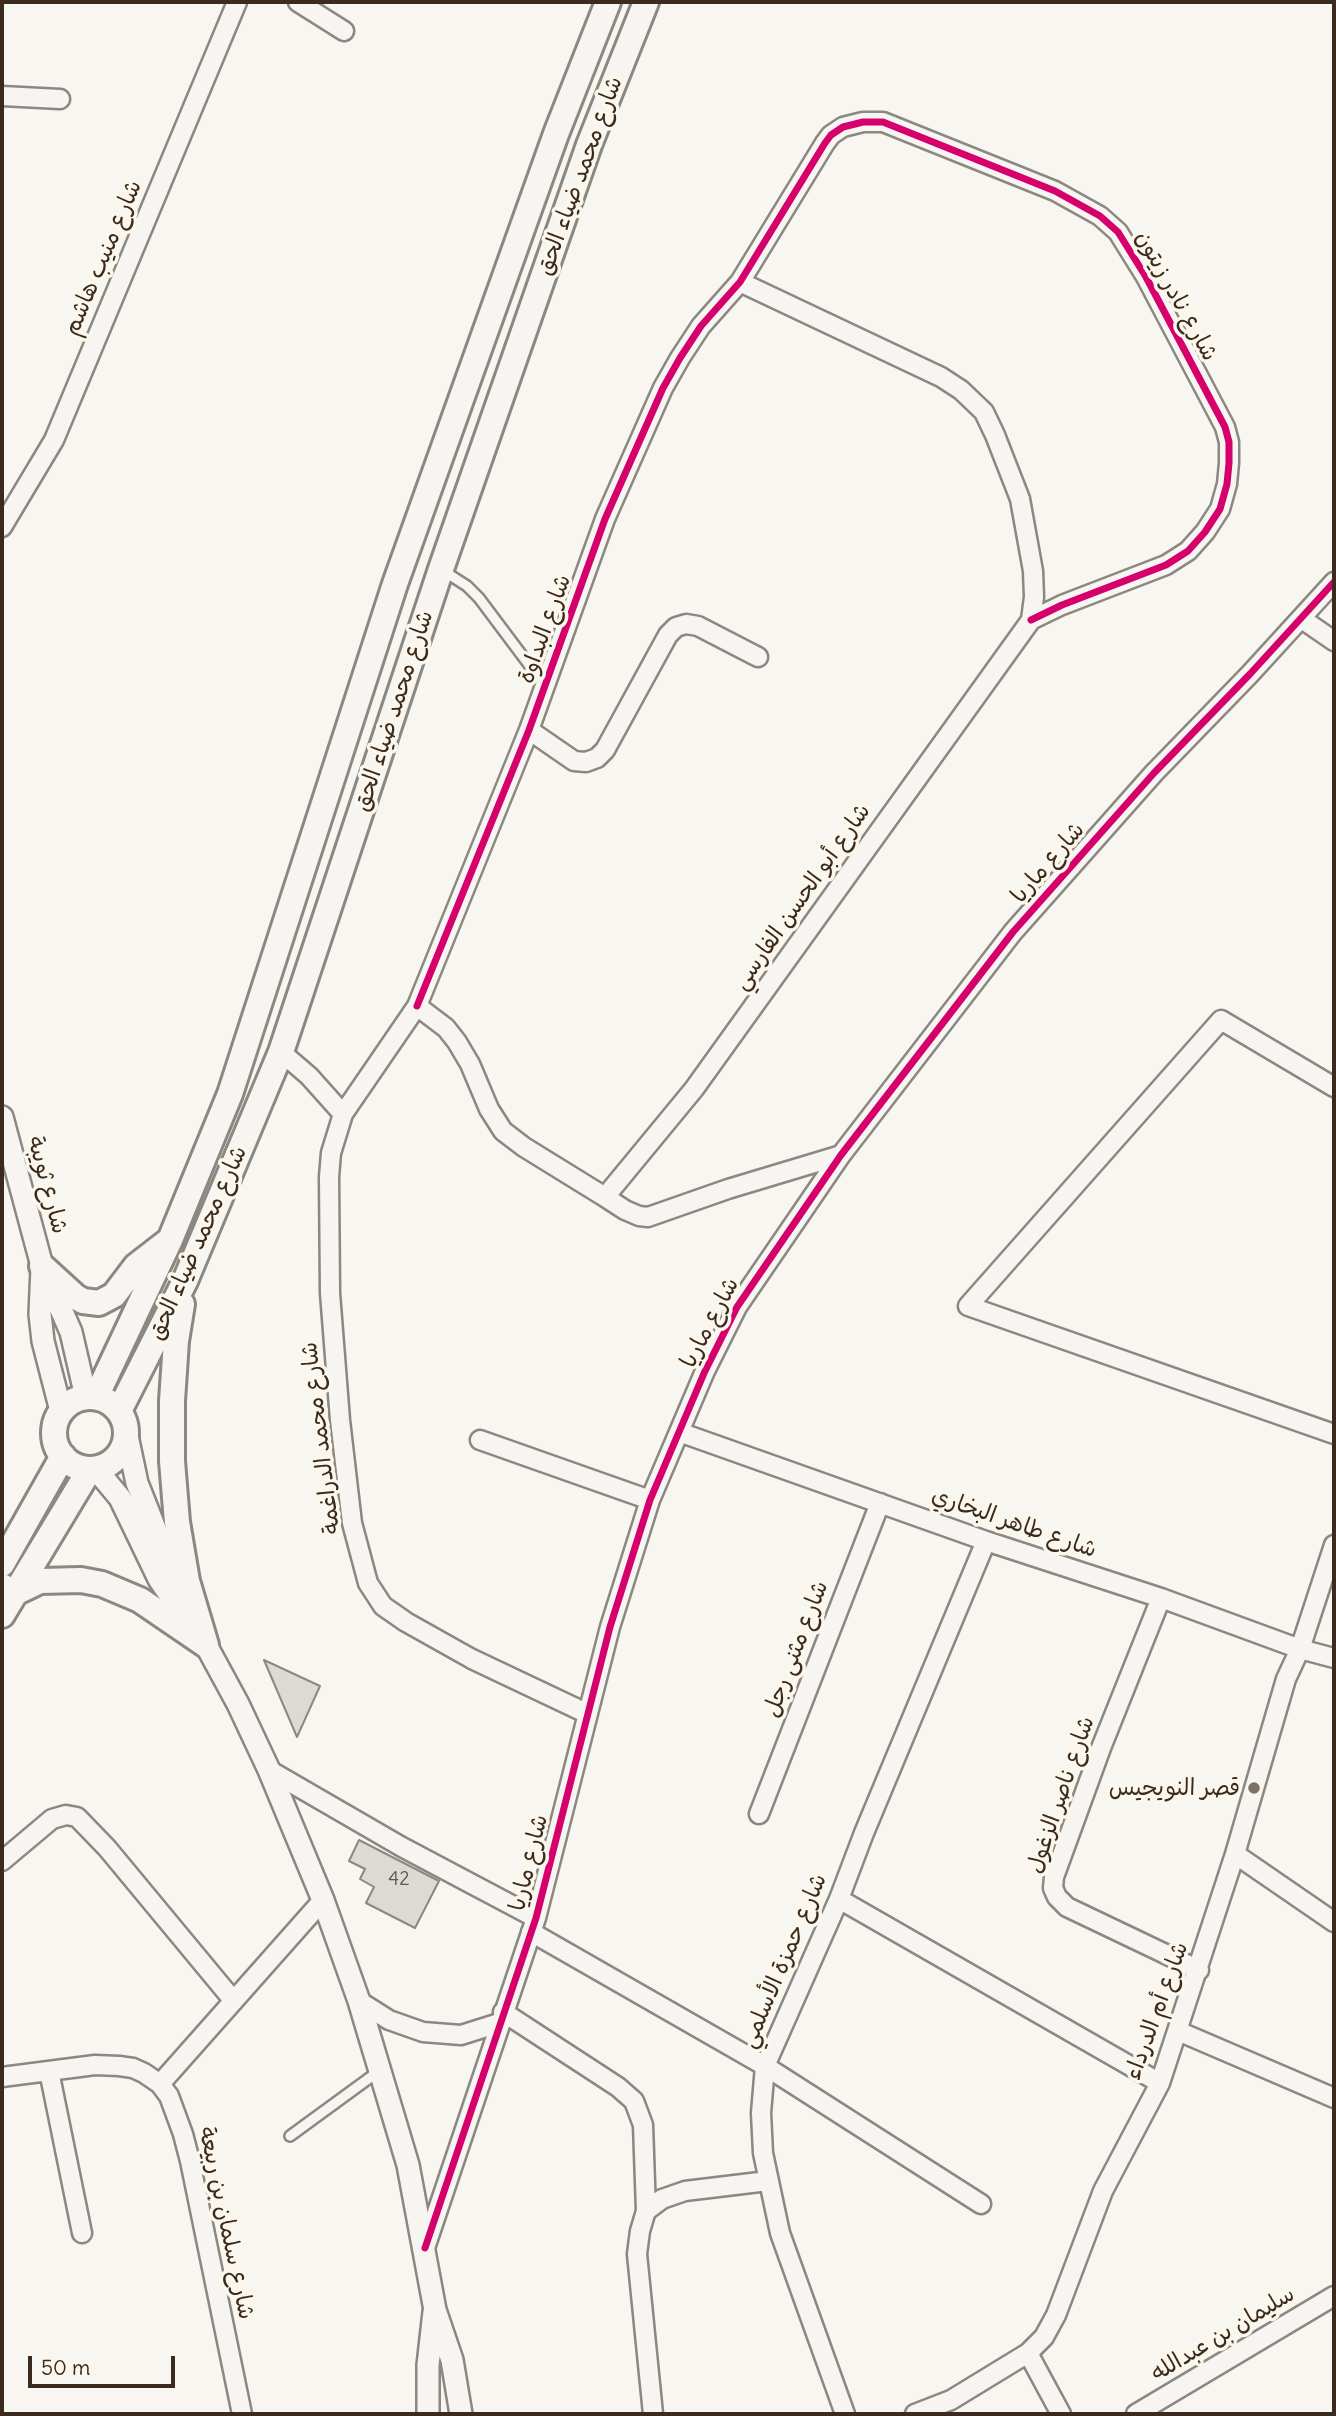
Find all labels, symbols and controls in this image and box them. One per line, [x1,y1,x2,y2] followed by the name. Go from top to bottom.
[531,73,629,279] street label: شارع محمد ضياء الحق
[58,176,148,340] street label: شارع منيب هاشم
[1129,226,1223,366] street label: شارع نادر زيتون
[513,571,577,687] street label: شارع البداوة
[348,607,440,815] street label: شارع محمد ضياء الحق
[727,798,877,996] street label: شارع أبو الحسن الفارسي
[1005,817,1091,909] street label: شارع ماريا
[21,1133,73,1237] street label: شارع ثويبة
[143,1142,253,1344] street label: شارع محمد ضياء الحق
[675,1273,745,1373] street label: شارع ماريا
[296,1340,346,1536] street label: شارع محمد الدراغمة
[928,1482,1100,1564] street label: شارع طاهر البخاري
[757,1577,835,1721] street label: شارع مثنى رجل
[1021,1713,1101,1877] street label: شارع ناصر الزغول
[1109,1774,1240,1802] place label: قصر النويجيس
[1246,1780,1262,1796] marker: قصر النويجيس
[504,1812,554,1914] street label: شارع ماريا
[388,1869,410,1891] house number: 42
[735,1870,833,2052] street label: شارع حمزة الأسلمي
[1119,1938,1195,2084] street label: شارع أم الدرداء
[192,2124,260,2322] street label: شارع سلمان بن ربيعة
[1146,2280,1300,2388] street label: سليمان بن عبدالله
[32,2342,178,2386] scale bar
[41,2354,90,2381] text: 50 m

